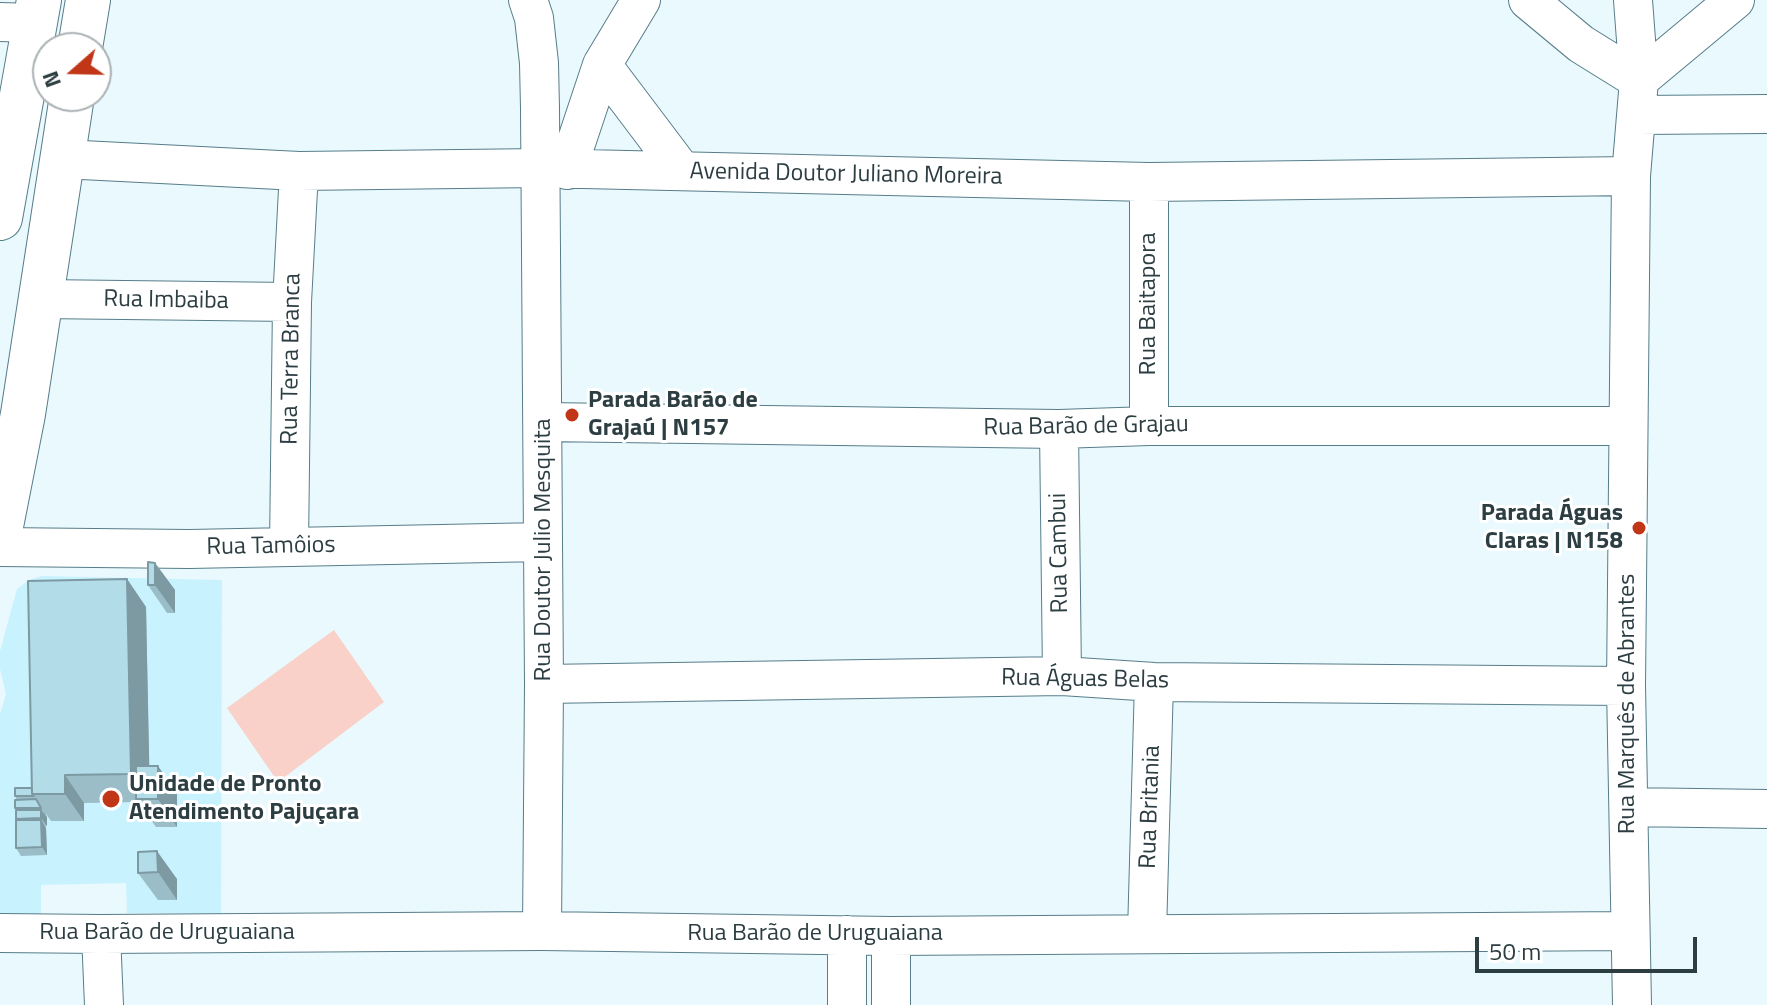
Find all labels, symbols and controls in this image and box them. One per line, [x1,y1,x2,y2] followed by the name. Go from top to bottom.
[32,32,112,112] north arrow
[33,67,70,93] text: N
[689,158,1003,192] street label: Avenida Doutor Juliano Moreira
[1135,233,1163,375] street label: Rua Baitapora
[276,273,308,445] street label: Rua Terra Branca
[103,286,229,316] street label: Rua Imbaiba
[588,387,758,443] place label: Parada Barão de Grajaú | N157
[563,406,581,424] marker: Parada Barão de Grajaú | N157
[983,411,1189,443] street label: Rua Barão de Grajau
[530,418,558,682] street label: Rua Doutor Julio Mesquita
[1045,492,1075,614] street label: Rua Cambui
[1481,500,1623,556] place label: Parada Águas Claras | N158
[1630,519,1648,537] marker: Parada Águas Claras | N158
[206,531,336,563] street label: Rua Tamôios
[1614,574,1642,834] street label: Rua Marquês de Abrantes
[1001,664,1169,696] street label: Rua Águas Belas
[1134,745,1168,869] street label: Rua Britania
[129,771,359,827] place label: Unidade de Pronto Atendimento Pajuçara
[100,788,122,810] marker: Unidade de Pronto Atendimento Pajuçara
[39,919,295,947] street label: Rua Barão de Uruguaiana
[687,920,943,948] street label: Rua Barão de Uruguaiana
[1479,921,1701,971] scale bar
[1489,933,1541,969] text: 50 m

